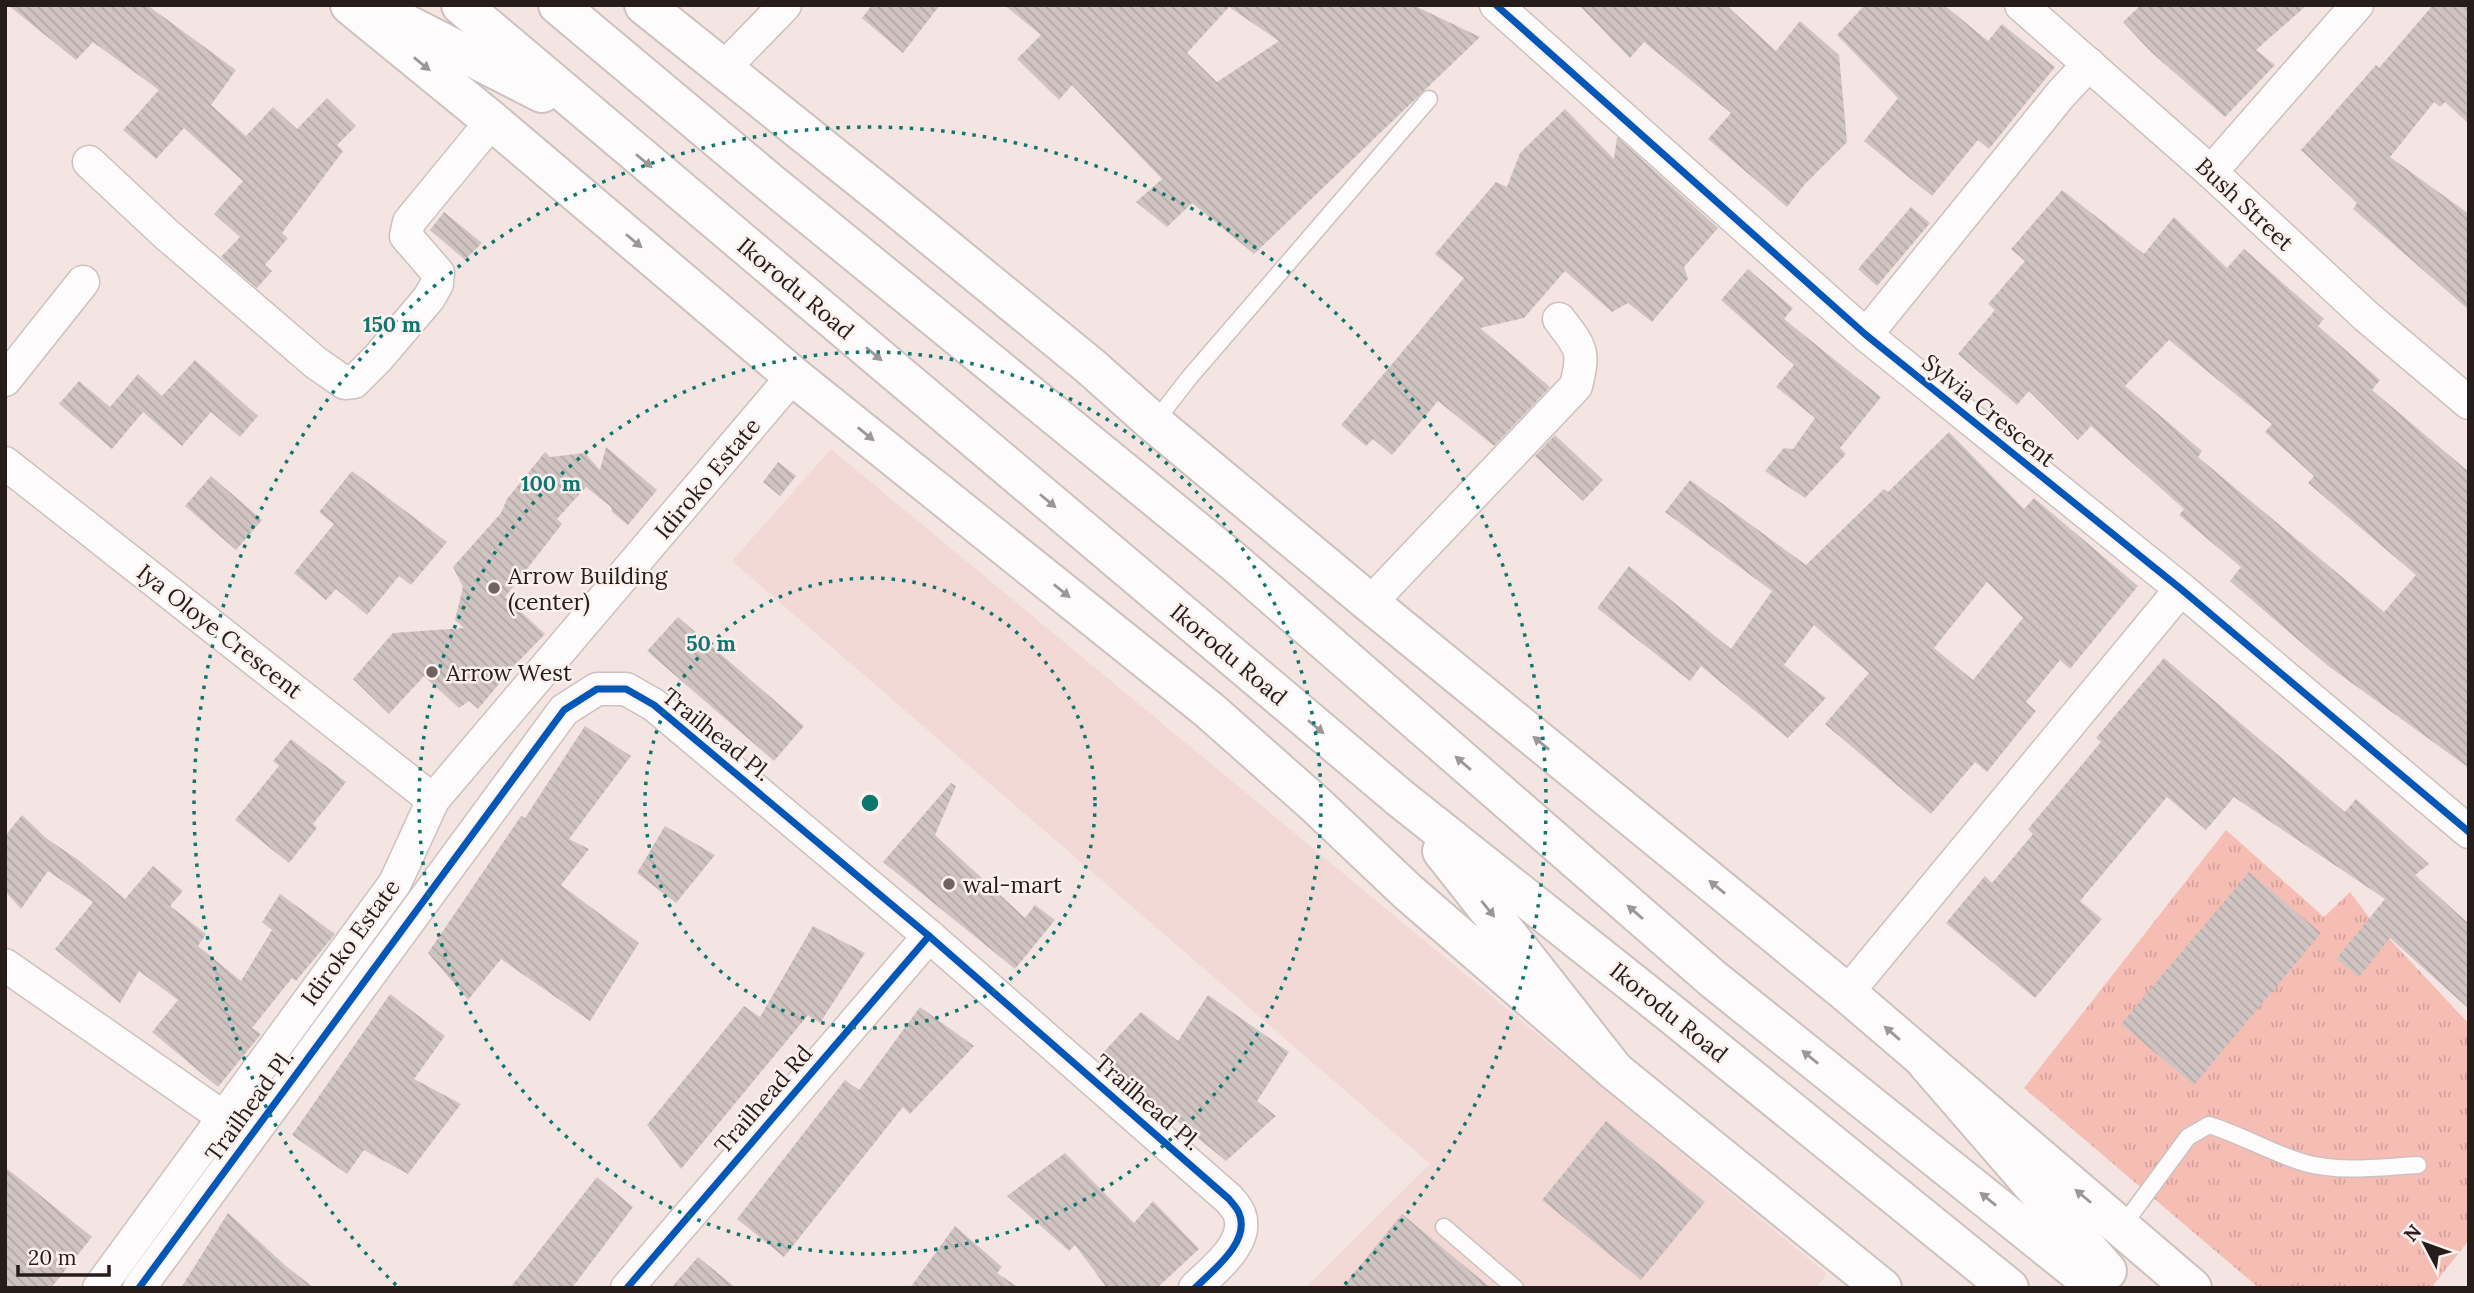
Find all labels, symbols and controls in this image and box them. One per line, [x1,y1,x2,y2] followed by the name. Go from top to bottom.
[413,56,431,71] one-way arrow
[2190,151,2300,257] street label: Bush Street
[634,153,652,168] one-way arrow
[732,231,860,345] street label: Ikorodu Road
[626,233,643,248] one-way arrow
[363,311,421,338] text: 150 m
[865,347,883,362] one-way arrow
[1916,347,2062,473] street label: Sylvia Crescent
[648,411,766,545] street label: Idiroko Estate
[856,426,874,441] one-way arrow
[521,470,581,497] text: 100 m
[1039,493,1057,509] one-way arrow
[132,557,309,705] street label: Iya Oloye Crescent
[507,561,669,617] place label: Arrow Building (center)
[486,580,502,596] marker: Arrow Building (center)
[1054,583,1071,598] one-way arrow
[1165,597,1293,711] street label: Ikorodu Road
[686,630,736,657] text: 50 m
[445,658,572,687] place label: Arrow West
[424,664,440,680] marker: Arrow West
[656,681,778,787] street label: Trailhead Pl.
[1307,719,1324,734] one-way arrow
[1532,736,1549,751] one-way arrow
[1455,755,1472,771] one-way arrow
[858,791,882,815] centre of rings
[963,870,1062,899] place label: wal-mart
[294,873,406,1011] street label: Idiroko Estate
[941,876,957,892] marker: wal-mart
[1708,880,1725,895] one-way arrow
[1480,900,1495,917] one-way arrow
[1626,904,1644,920] one-way arrow
[1604,956,1734,1069] street label: Ikorodu Road
[1883,1026,1900,1041] one-way arrow
[708,1038,818,1159] street label: Trailhead Rd
[198,1043,300,1167] street label: Trailhead Pl.
[1089,1048,1207,1156] street label: Trailhead Pl.
[1802,1050,1819,1065] one-way arrow
[2075,1189,2092,1204] one-way arrow
[1979,1192,1996,1207] one-way arrow
[2390,1209,2460,1279] north arrow
[2398,1219,2426,1246] text: N
[18,1234,108,1278] scale bar
[28,1244,77,1271] text: 20 m

